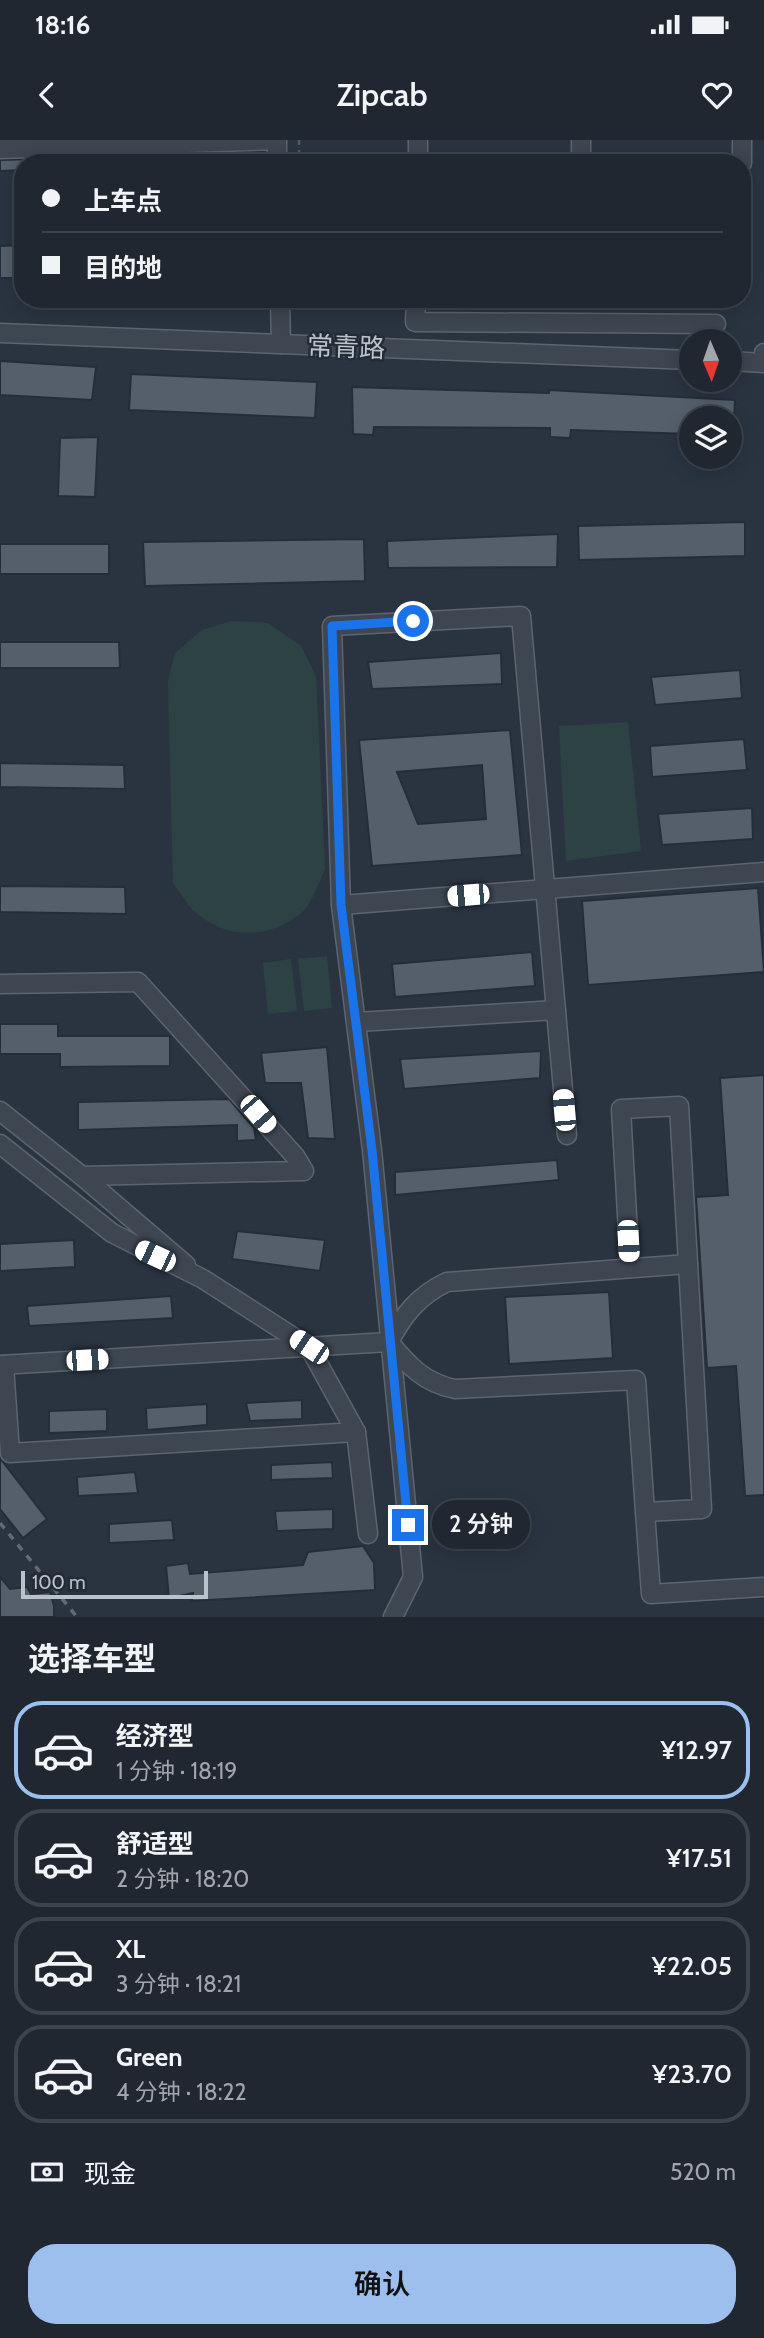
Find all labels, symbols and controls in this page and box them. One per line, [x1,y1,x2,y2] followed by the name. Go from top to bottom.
[35,9,90,41] text: 18:16
[336,75,428,114] text: Zipcab
[28,76,66,114] icon: back
[698,76,736,114] icon: heart
[84,185,162,217] text: 上车点
[84,252,162,284] text: 目的地
[679,329,742,392] north arrow
[679,329,742,469] map controls
[306,330,386,364] street label: 常青路
[679,406,742,469] button: layers
[397,605,429,637] route start
[447,883,490,907] car
[552,1088,577,1132] car
[237,1091,280,1137] car
[617,1219,640,1263] car
[132,1238,179,1274] car
[286,1327,333,1367] car
[66,1348,109,1372] car
[432,1500,530,1550] callout: 2 分钟
[392,1509,424,1541] route end
[449,1510,513,1538] text: 2 分钟
[21,1568,208,1600] scale bar
[32,1571,86,1594] text: 100 m
[28,1639,156,1678] text: 选择车型
[32,1719,95,1782] icon: car
[116,1720,194,1752] text: 经济型
[661,1734,732,1766] text: ¥12.97
[116,1757,237,1785] text: 1 分钟 · 18:19
[32,1827,95,1890] icon: car
[116,1828,194,1860] text: 舒适型
[666,1842,732,1874] text: ¥17.51
[116,1865,249,1893] text: 2 分钟 · 18:20
[116,1933,145,1965] text: XL
[32,1935,95,1998] icon: car
[652,1950,732,1982] text: ¥22.05
[116,1970,241,1998] text: 3 分钟 · 18:21
[116,2041,183,2073] text: Green
[32,2043,95,2106] icon: car
[652,2058,732,2090] text: ¥23.70
[116,2078,247,2106] text: 4 分钟 · 18:22
[28,2153,66,2191] icon: cash
[84,2158,136,2190] text: 现金
[670,2158,736,2186] text: 520 m
[28,2244,736,2324] button: 确认

